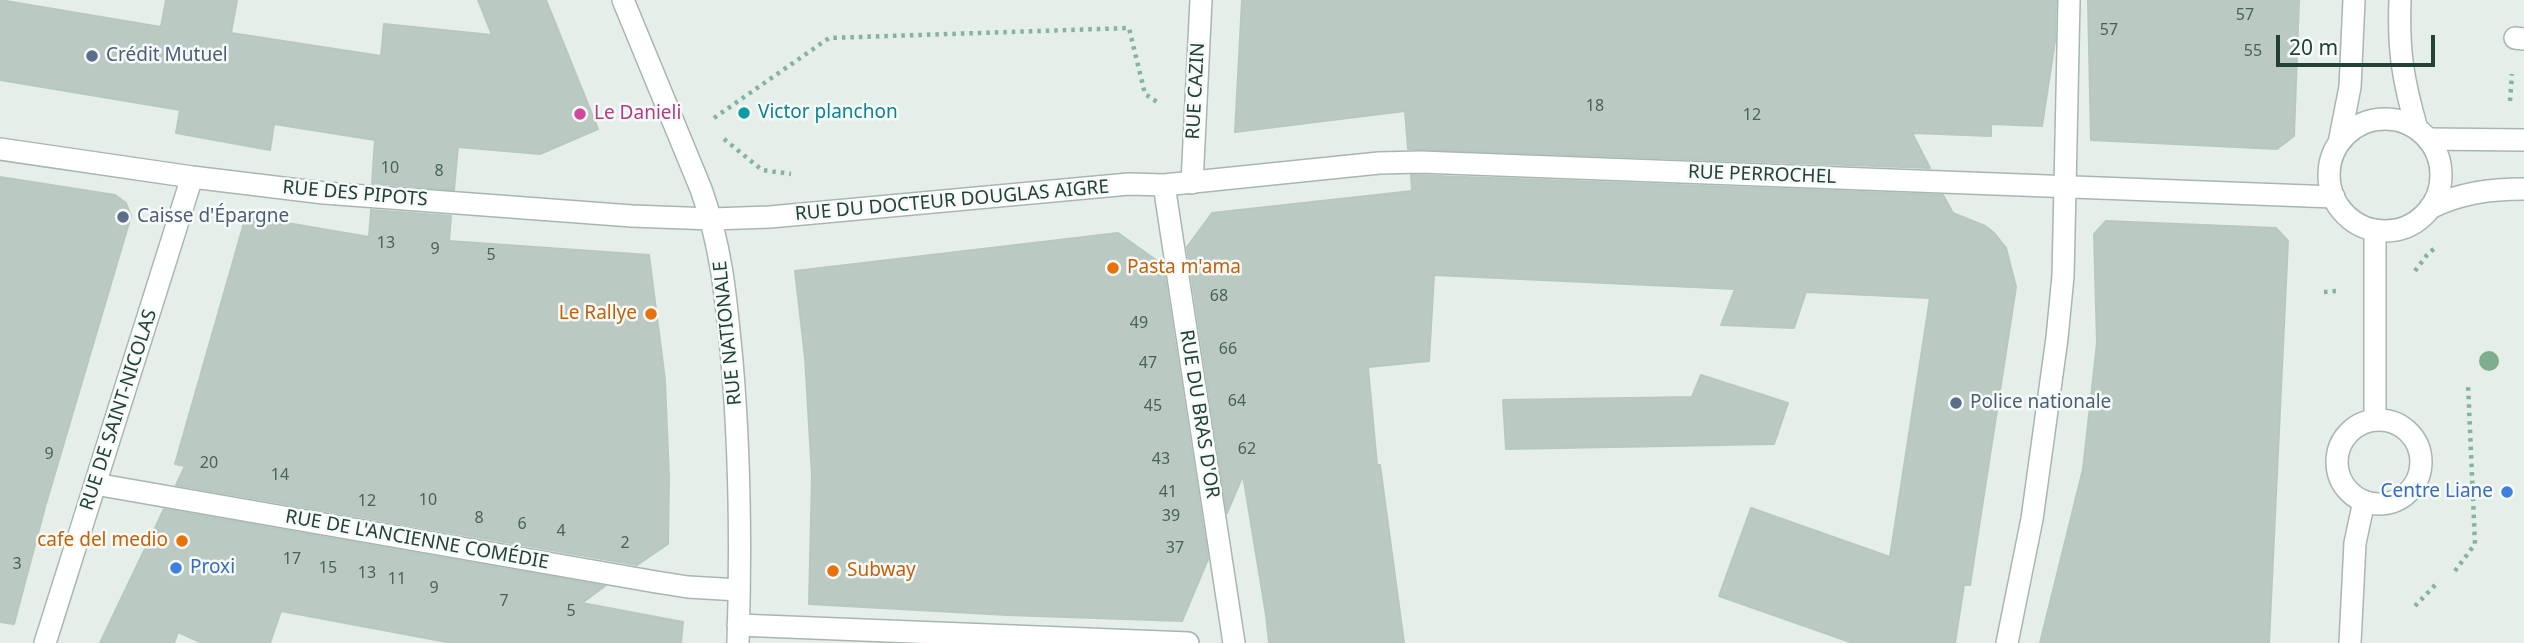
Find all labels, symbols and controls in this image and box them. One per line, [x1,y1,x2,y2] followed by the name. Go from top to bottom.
[2236,5,2254,25] house number: 57
[2100,20,2118,40] house number: 57
[2279,21,2438,65] scale bar
[2289,33,2338,61] text: 20 m
[2244,41,2262,61] house number: 55
[1182,42,1210,140] street label: RUE CAZIN
[106,45,228,67] place label: Crédit Mutuel
[84,48,100,64] marker: Crédit Mutuel
[1586,96,1604,116] house number: 18
[758,102,898,124] place label: Victor planchon
[594,103,681,125] place label: Le Danieli
[736,105,752,121] marker: Victor planchon
[1743,105,1761,125] house number: 12
[572,106,588,122] marker: Le Danieli
[381,158,399,178] house number: 10
[434,161,444,181] house number: 8
[1687,161,1837,189] street label: RUE PERROCHEL
[281,176,429,212] street label: RUE DES PIPOTS
[794,176,1110,226] street label: RUE DU DOCTEUR DOUGLAS AIGRE
[137,206,289,228] place label: Caisse d'Épargne
[115,209,131,225] marker: Caisse d'Épargne
[377,233,395,253] house number: 13
[430,239,440,259] house number: 9
[486,245,496,265] house number: 5
[1127,257,1241,279] place label: Pasta m'ama
[709,260,747,406] street label: RUE NATIONALE
[1105,260,1121,276] marker: Pasta m'ama
[1210,286,1228,306] house number: 68
[559,303,637,325] place label: Le Rallye
[643,306,659,322] marker: Le Rallye
[76,307,162,513] street label: RUE DE SAINT-NICOLAS
[1130,313,1148,333] house number: 49
[1174,328,1224,500] street label: RUE DU BRAS D'OR
[1219,339,1237,359] house number: 66
[1139,353,1157,373] house number: 47
[1228,391,1246,411] house number: 64
[1970,392,2111,414] place label: Police nationale
[1948,395,1964,411] marker: Police nationale
[1144,396,1162,416] house number: 45
[1238,439,1256,459] house number: 62
[44,444,54,464] house number: 9
[1152,449,1170,469] house number: 43
[200,453,218,473] house number: 20
[271,465,289,485] house number: 14
[2381,481,2493,503] place label: Centre Liane
[1159,482,1177,502] house number: 41
[2499,484,2515,500] marker: Centre Liane
[419,490,437,510] house number: 10
[358,491,376,511] house number: 12
[284,506,550,574] street label: RUE DE L'ANCIENNE COMÉDIE
[1162,506,1180,526] house number: 39
[474,508,484,528] house number: 8
[517,514,527,534] house number: 6
[556,521,566,541] house number: 4
[37,530,168,552] place label: cafe del medio
[174,533,190,549] marker: cafe del medio
[620,533,630,553] house number: 2
[1166,538,1184,558] house number: 37
[283,549,301,569] house number: 17
[12,554,22,574] house number: 3
[190,557,235,579] place label: Proxi
[319,558,337,578] house number: 15
[168,560,184,576] marker: Proxi
[847,560,916,582] place label: Subway
[358,563,376,583] house number: 13
[825,563,841,579] marker: Subway
[388,569,406,589] house number: 11
[429,578,439,598] house number: 9
[499,591,509,611] house number: 7
[566,601,576,621] house number: 5

